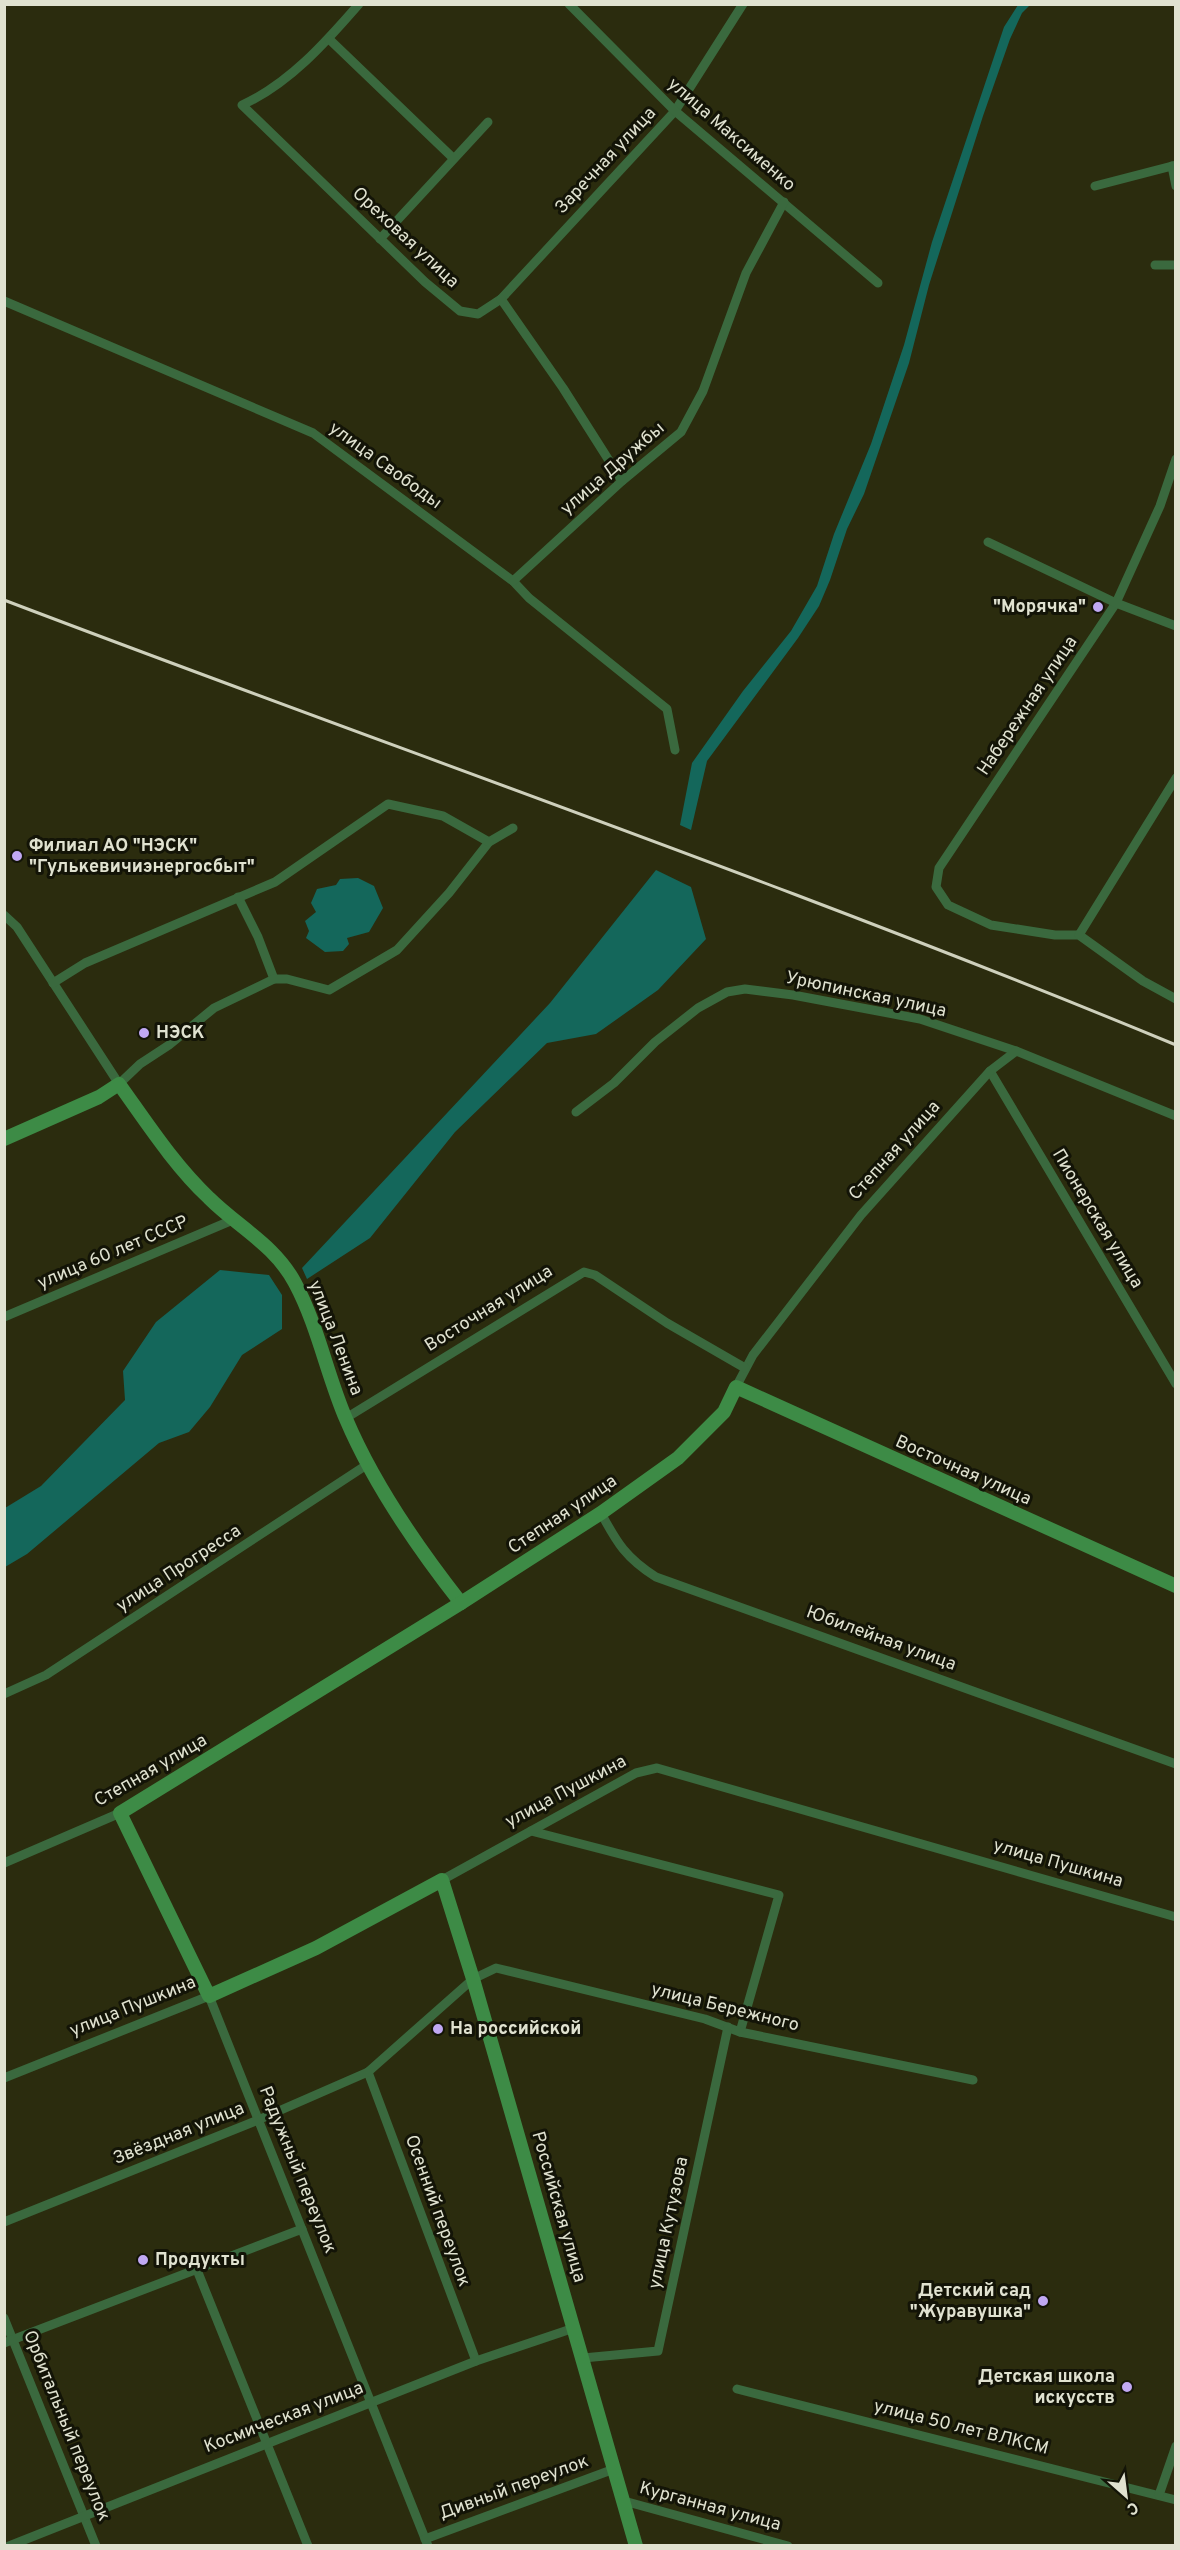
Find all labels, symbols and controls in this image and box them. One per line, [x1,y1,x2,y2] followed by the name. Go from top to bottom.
[662,73,800,197] street label: улица Максименко
[551,103,661,219] street label: Заречная улица
[347,182,463,294] street label: Ореховая улица
[324,417,446,515] street label: улица Свободы
[556,417,670,521] street label: улица Дружбы
[993,596,1086,619] place label: "Морячка"
[1091,600,1105,614] marker: "Морячка"
[973,632,1083,780] street label: Набережная улица
[29,835,255,879] place label: Филиал АО "НЭСК" "Гулькевичиэнергосбыт"
[10,849,24,863] marker: Филиал АО "НЭСК" "Гулькевичиэнергосбыт"
[784,967,948,1023] street label: Урюпинская улица
[156,1022,205,1045] place label: НЭСК
[137,1026,151,1040] marker: НЭСК
[844,1096,946,1206] street label: Степная улица
[1046,1145,1148,1293] street label: Пионерская улица
[34,1211,192,1295] street label: улица 60 лет СССР
[421,1260,557,1358] street label: Восточная улица
[303,1277,367,1399] street label: улица Ленина
[891,1431,1035,1511] street label: Восточная улица
[504,1470,622,1560] street label: Степная улица
[112,1520,246,1618] street label: улица Прогресса
[803,1601,959,1677] street label: Юбилейная улица
[90,1729,212,1813] street label: Степная улица
[501,1750,631,1834] street label: улица Пушкина
[990,1834,1126,1894] street label: улица Пушкина
[67,1971,199,2043] street label: улица Пушкина
[649,1978,801,2038] street label: улица Бережного
[450,2018,581,2041] place label: На российской
[431,2022,445,2036] marker: На российской
[253,2083,341,2257] street label: Радужный переулок
[110,2097,248,2171] street label: Звёздная улица
[525,2129,591,2285] street label: Российская улица
[399,2132,475,2290] street label: Осенний переулок
[644,2155,694,2291] street label: улица Кутузова
[155,2249,245,2272] place label: Продукты
[136,2253,150,2267] marker: Продукты
[910,2280,1031,2324] place label: Детский сад "Журавушка"
[1036,2294,1050,2308] marker: Детский сад "Журавушка"
[17,2327,115,2525] street label: Орбитальный переулок
[978,2366,1115,2410] place label: Детская школа искусств
[201,2377,367,2459] street label: Космическая улица
[1120,2380,1134,2394] marker: Детская школа искусств
[871,2395,1051,2461] street label: улица 50 лет ВЛКСМ
[436,2450,592,2526] street label: Дивный переулок
[1096,2466,1156,2526] north arrow
[637,2477,783,2537] street label: Курганная улица
[1123,2496,1141,2519] text: С

